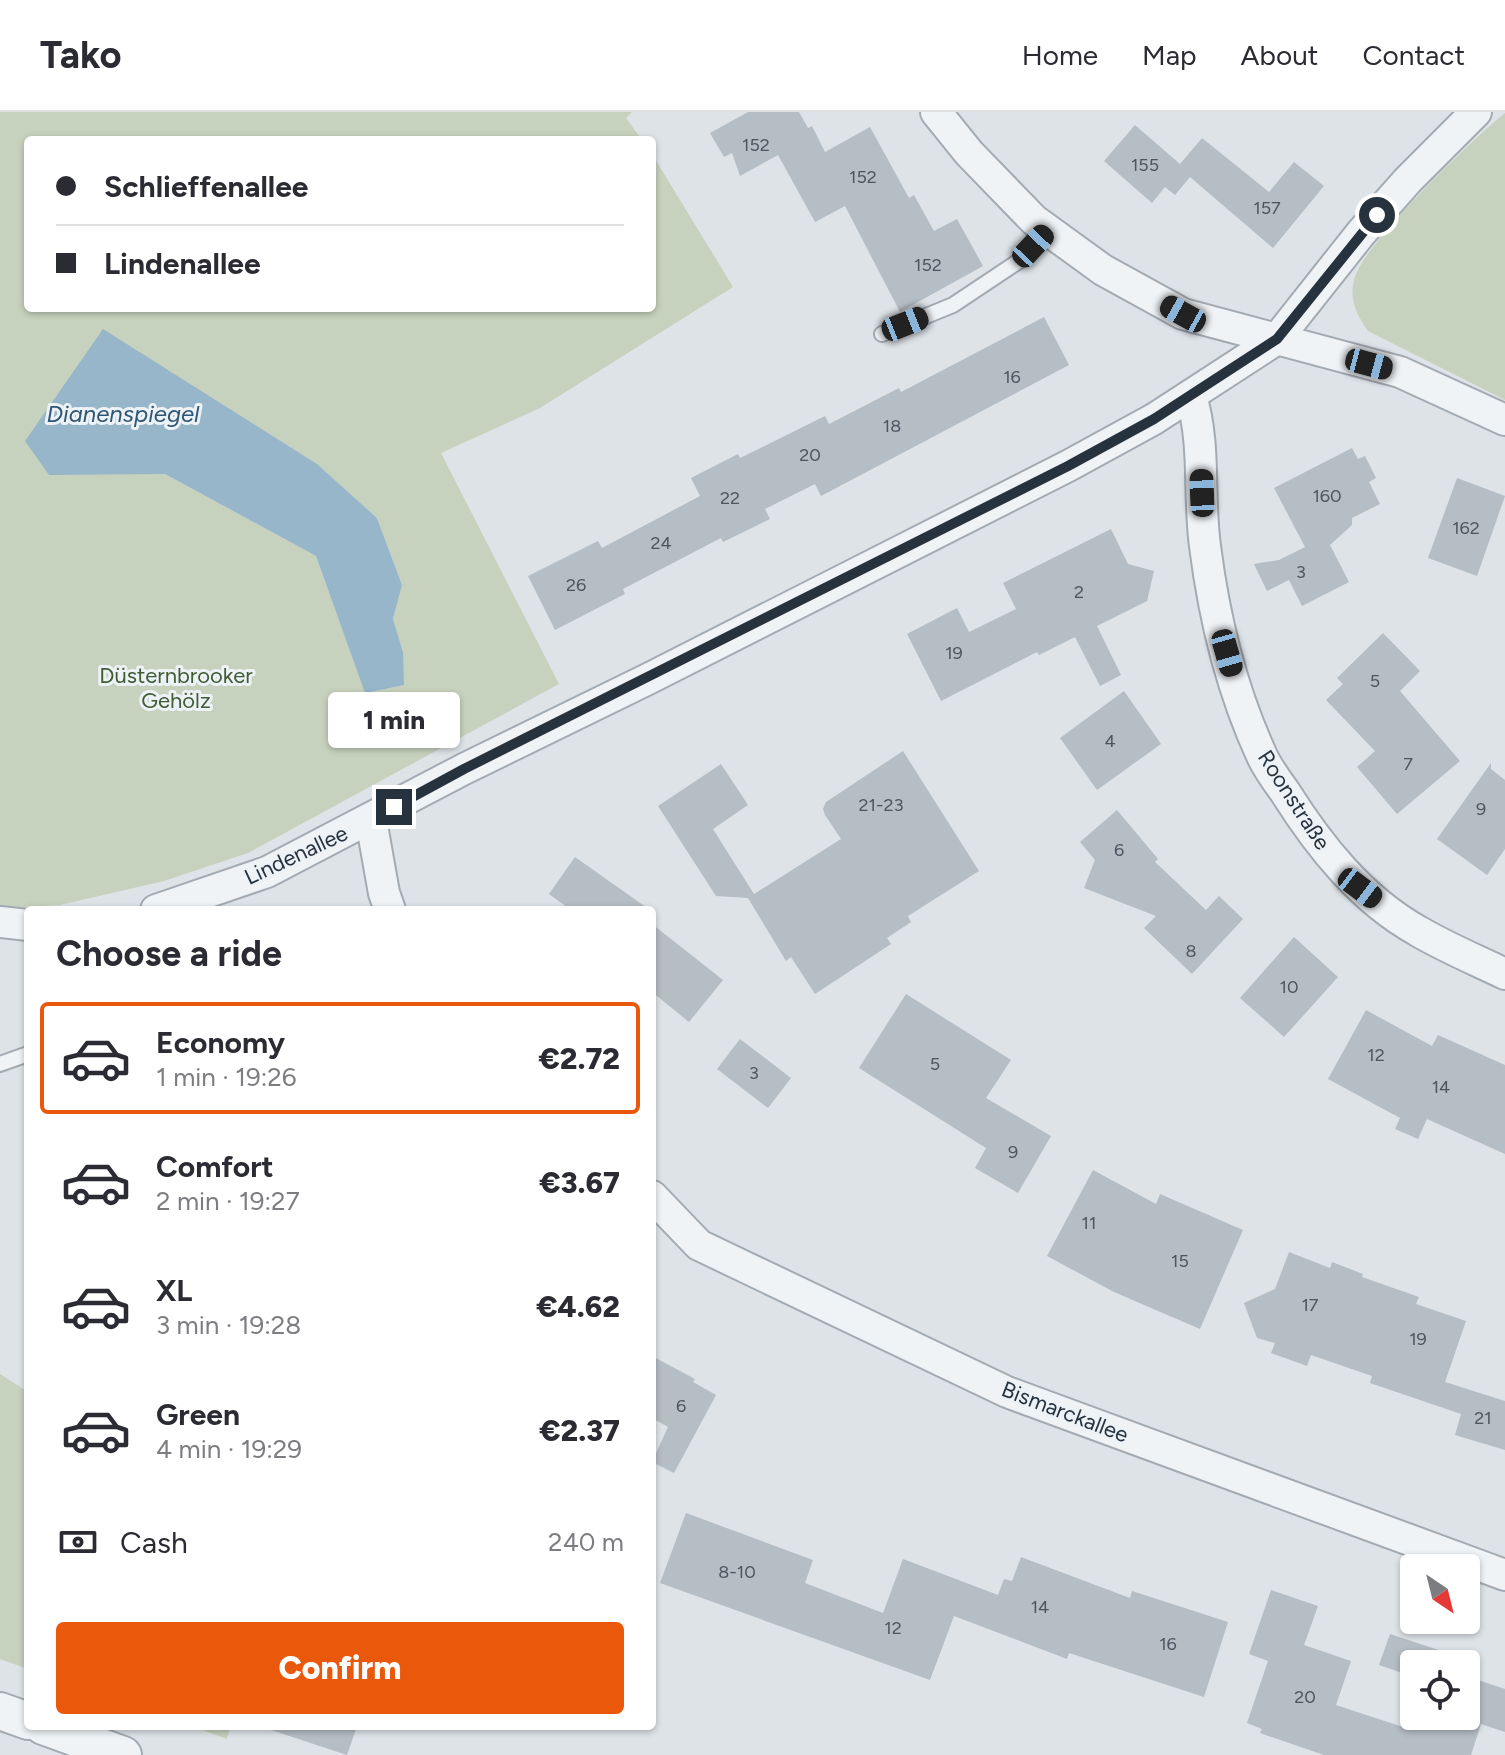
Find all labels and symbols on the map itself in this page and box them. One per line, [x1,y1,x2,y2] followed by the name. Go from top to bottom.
[742,134,770,156] house number: 152
[1131,154,1159,176] house number: 155
[849,166,877,188] house number: 152
[1253,197,1281,219] house number: 157
[1359,197,1395,233] route start
[1008,220,1058,272] car
[914,254,942,276] house number: 152
[1156,292,1210,336] car
[878,304,932,344] car
[1343,346,1395,382] car
[1003,366,1021,388] house number: 16
[47,399,200,428] water label: Dianenspiegel
[883,415,901,437] house number: 18
[799,444,821,466] house number: 20
[1189,469,1215,517] car
[1312,485,1342,507] house number: 160
[720,487,740,509] house number: 22
[1452,517,1480,539] house number: 162
[650,532,672,554] house number: 24
[1296,561,1306,583] house number: 3
[566,574,586,596] house number: 26
[1074,581,1084,603] house number: 2
[1209,627,1245,679] car
[945,642,963,664] house number: 19
[99,662,253,714] park label: Düsternbrooker Gehölz
[1370,670,1380,692] house number: 5
[328,691,460,747] callout: 1 min
[1104,730,1116,752] house number: 4
[1252,745,1336,855] street label: Roonstraße
[1403,753,1413,775] house number: 7
[376,789,412,825] route end
[859,794,903,816] house number: 21-23
[1476,798,1486,820] house number: 9
[240,819,352,891] street label: Lindenallee
[1114,839,1124,861] house number: 6
[1334,864,1386,912] car
[1185,940,1197,962] house number: 8
[1280,976,1298,998] house number: 10
[1367,1044,1385,1066] house number: 12
[930,1053,940,1075] house number: 5
[749,1062,759,1084] house number: 3
[1432,1076,1450,1098] house number: 14
[1008,1141,1018,1163] house number: 9
[1082,1212,1096,1234] house number: 11
[1171,1250,1189,1272] house number: 15
[1301,1294,1319,1316] house number: 17
[1409,1328,1427,1350] house number: 19
[998,1375,1132,1449] street label: Bismarckallee
[676,1395,686,1417] house number: 6
[1474,1407,1492,1429] house number: 21
[1400,1554,1480,1634] north arrow
[718,1561,756,1583] house number: 8-10
[1031,1596,1049,1618] house number: 14
[884,1617,902,1639] house number: 12
[1159,1633,1177,1655] house number: 16
[1294,1686,1316,1708] house number: 20

